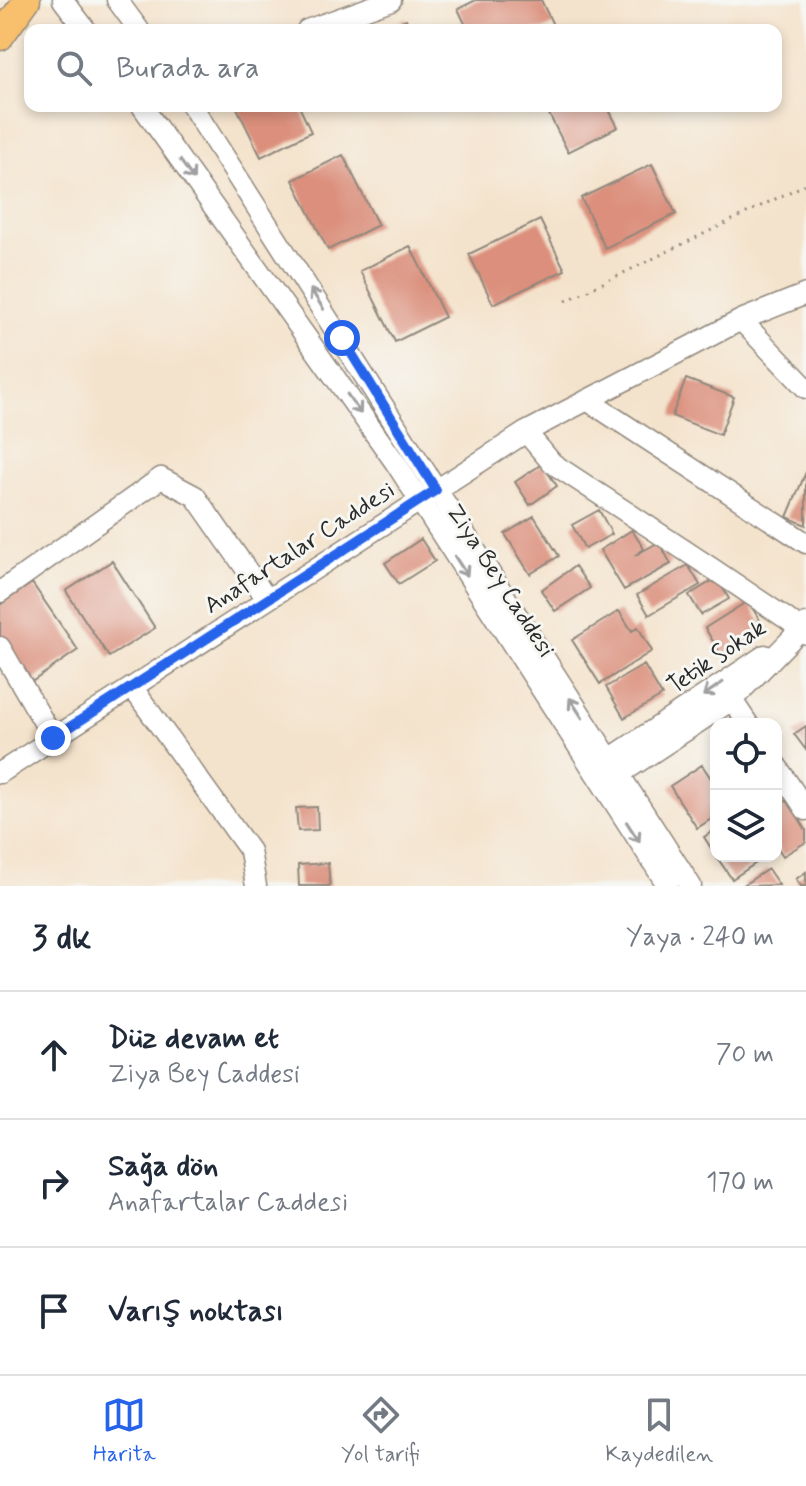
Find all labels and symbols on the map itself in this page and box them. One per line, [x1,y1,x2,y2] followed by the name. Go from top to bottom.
[179,158,195,180] one-way arrow
[308,289,325,311] one-way arrow
[324,320,360,356] route start
[346,393,362,415] one-way arrow
[198,475,401,622] street label: Anafartalar Caddesi
[439,498,561,663] street label: Ziya Bey Caddesi
[454,554,470,577] one-way arrow
[661,613,772,702] street label: Tetik Sokak
[703,681,725,697] one-way arrow
[568,697,584,720] one-way arrow
[35,720,71,756] route end
[624,820,641,842] one-way arrow

